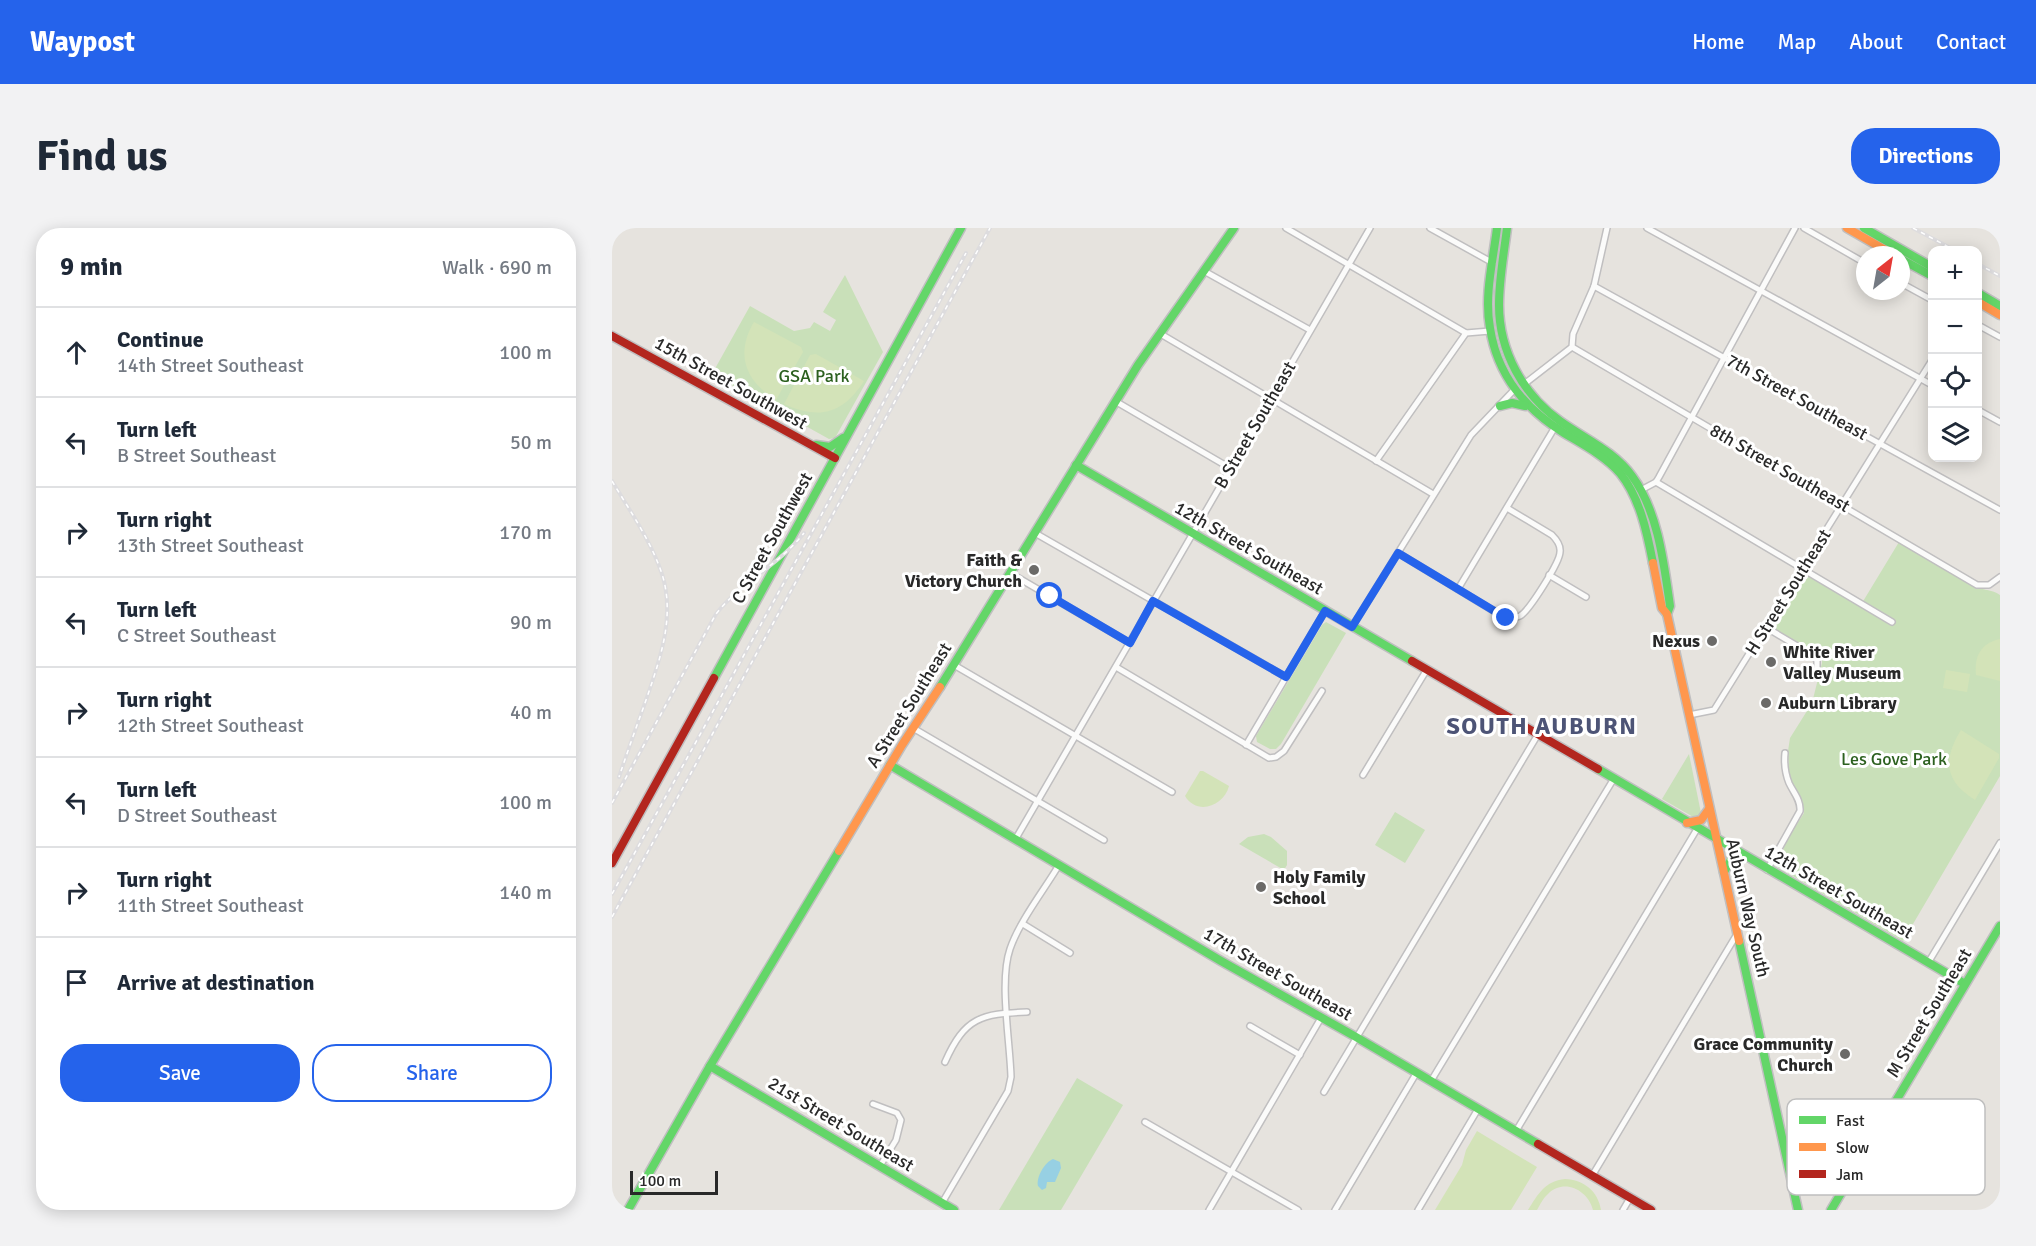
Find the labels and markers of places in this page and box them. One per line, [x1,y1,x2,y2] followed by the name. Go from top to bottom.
[905,549,1022,592] place label: Faith & Victory Church
[1027,563,1041,577] marker: Faith & Victory Church
[1652,630,1700,652] place label: Nexus
[1705,634,1719,648] marker: Nexus
[1783,641,1901,684] place label: White River Valley Museum
[1764,655,1778,669] marker: White River Valley Museum
[1778,692,1897,714] place label: Auburn Library
[1759,696,1773,710] marker: Auburn Library
[1273,866,1366,909] place label: Holy Family School
[1254,880,1268,894] marker: Holy Family School
[1694,1033,1833,1076] place label: Grace Community Church
[1838,1047,1852,1061] marker: Grace Community Church

